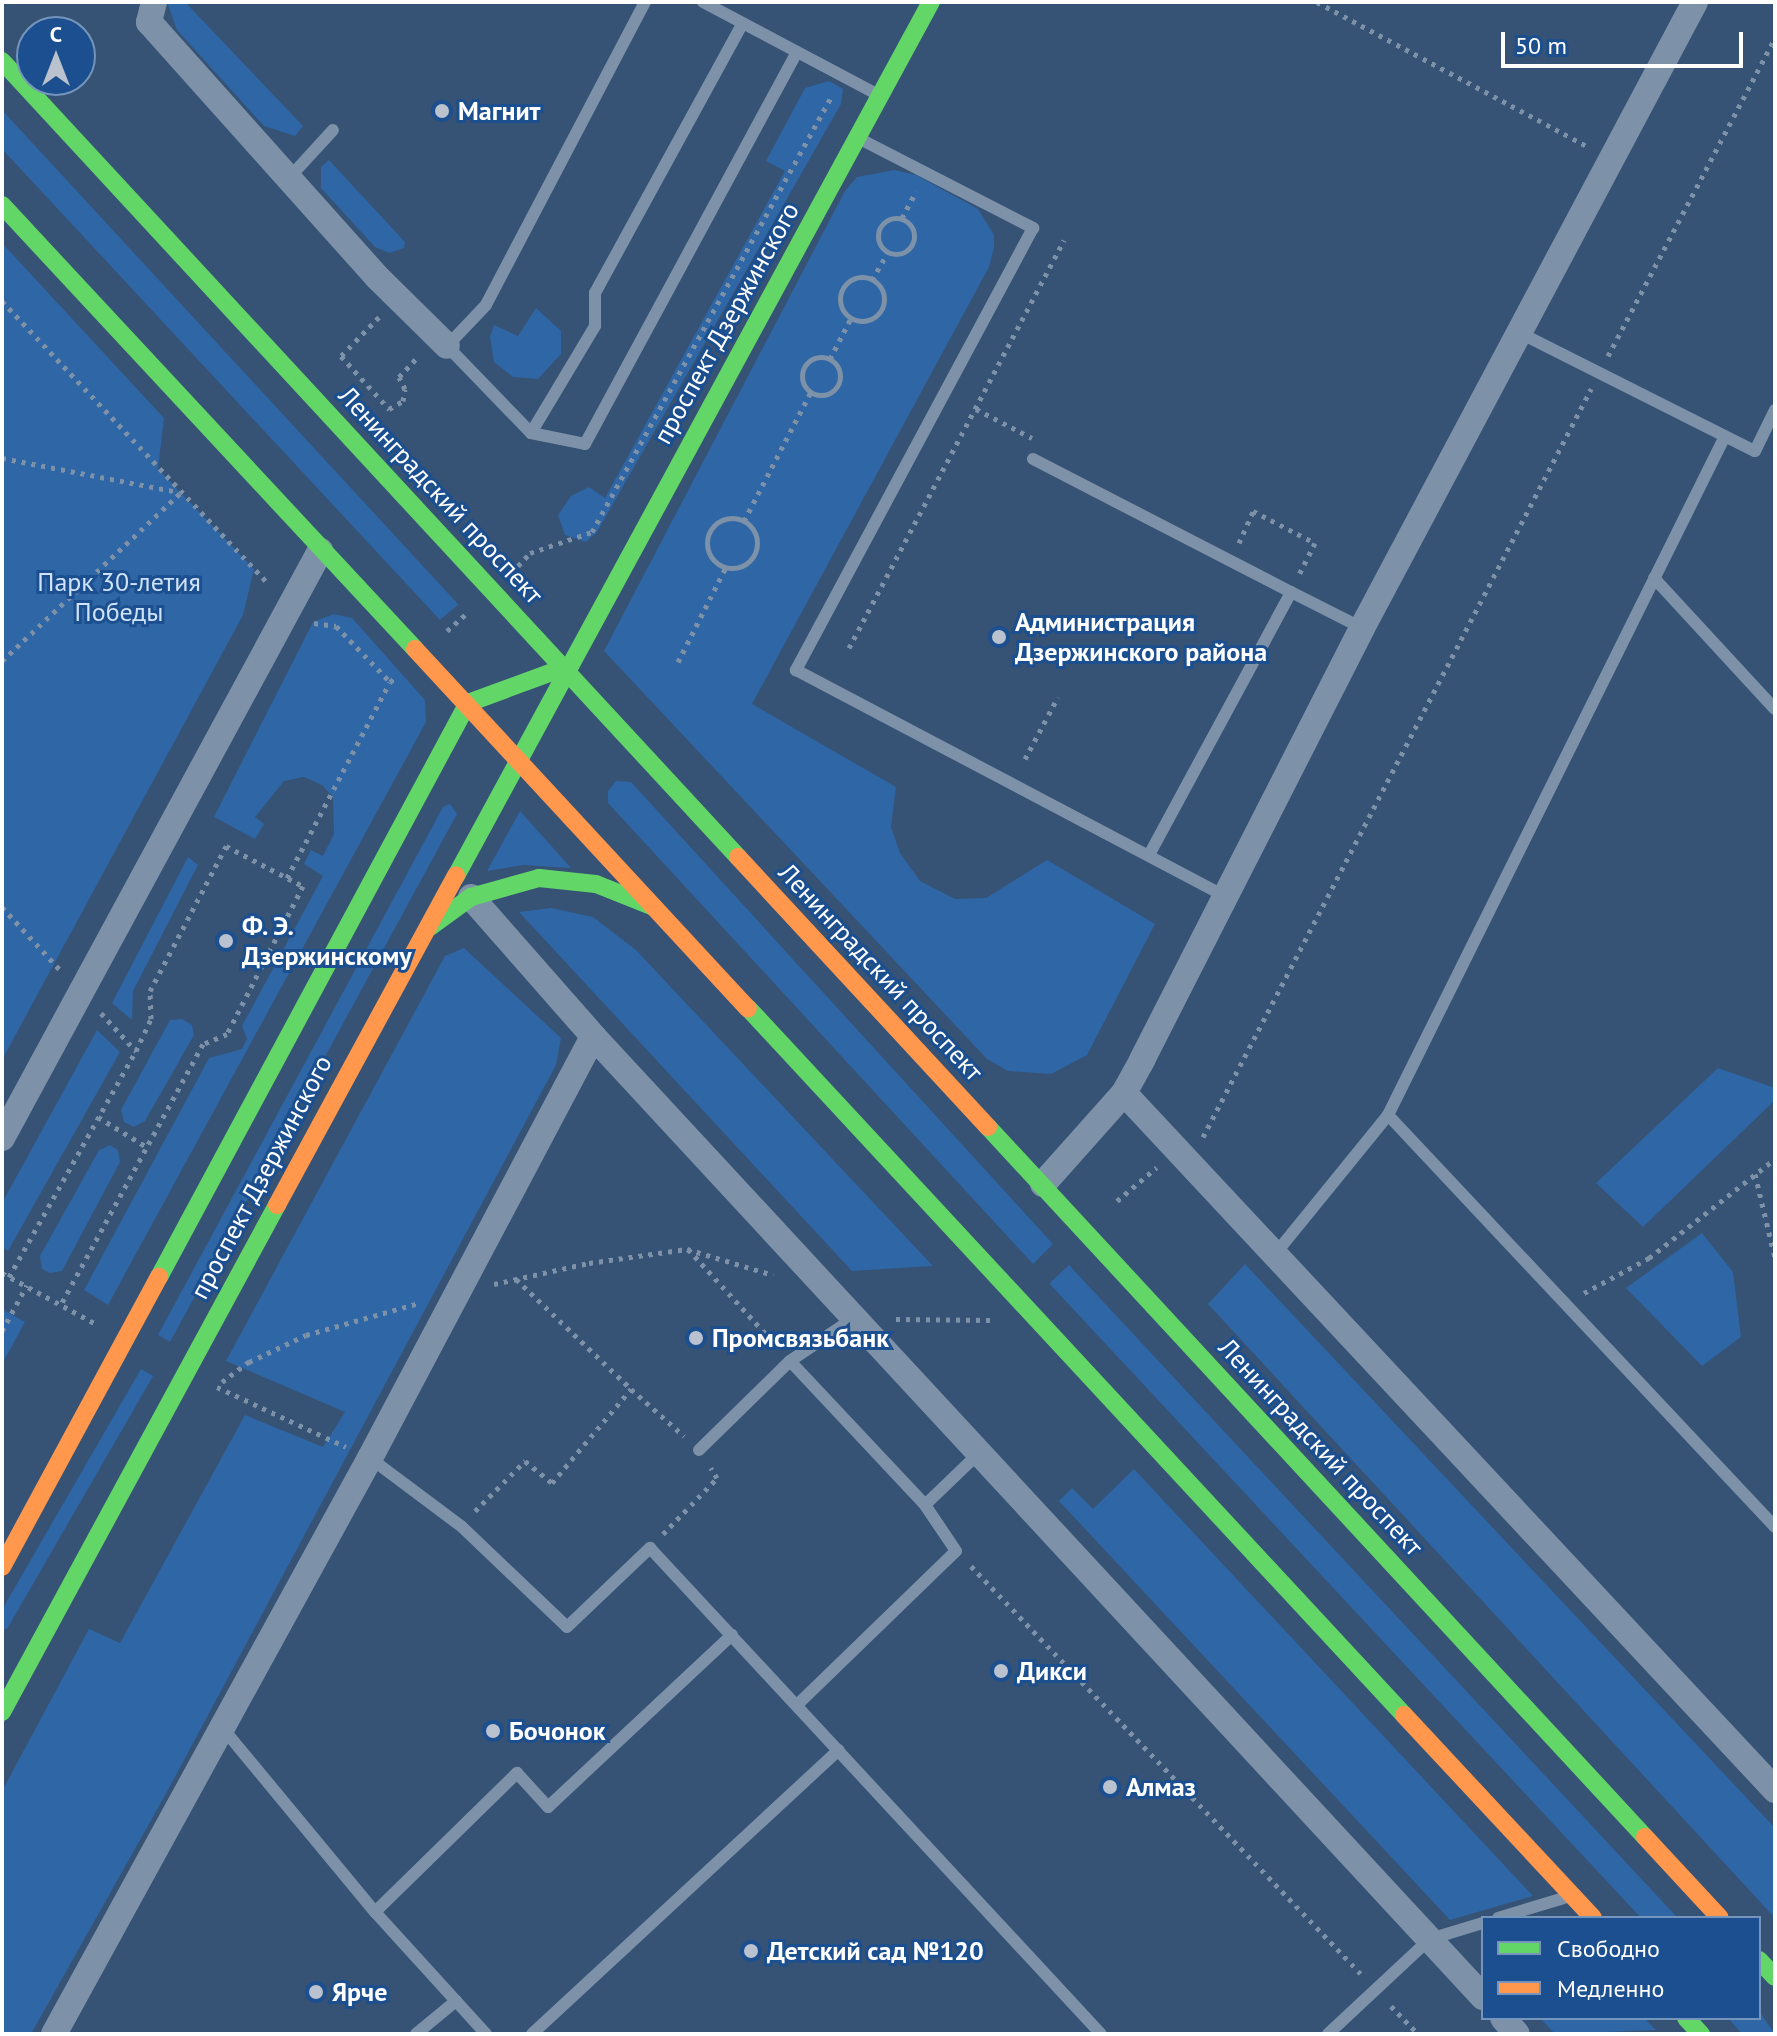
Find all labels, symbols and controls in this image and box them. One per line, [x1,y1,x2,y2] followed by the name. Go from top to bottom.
[16,16,96,96] north arrow
[1505,16,1747,66] scale bar
[50,20,62,48] text: С
[1515,30,1567,61] text: 50 m
[458,95,540,127] place label: Магнит
[433,102,451,120] marker: Магнит
[646,196,806,450] street label: проспект Дзержинского
[332,380,550,610] street label: Ленинградский проспект
[37,566,201,628] park label: Парк 30-летия Победы
[1015,606,1267,668] place label: Администрация Дзержинского района
[990,628,1008,646] marker: Администрация Дзержинского района
[772,857,990,1087] street label: Ленинградский проспект
[242,910,412,972] place label: Ф. Э. Дзержинскому
[217,932,235,950] marker: Ф. Э. Дзержинскому
[183,1049,339,1305] street label: проспект Дзержинского
[712,1322,889,1354] place label: Промсвязьбанк
[687,1329,705,1347] marker: Промсвязьбанк
[1212,1332,1430,1562] street label: Ленинградский проспект
[1017,1655,1087,1687] place label: Дикси
[992,1662,1010,1680] marker: Дикси
[509,1715,606,1747] place label: Бочонок
[484,1722,502,1740] marker: Бочонок
[1126,1771,1196,1803] place label: Алмаз
[1101,1778,1119,1796] marker: Алмаз
[1481,1916,1761,2020] legend
[1557,1933,1660,1964] text: Свободно
[767,1935,984,1967] place label: Детский сад №120
[742,1942,760,1960] marker: Детский сад №120
[1557,1973,1664,2004] text: Медленно
[332,1976,387,2008] place label: Ярче
[307,1983,325,2001] marker: Ярче

